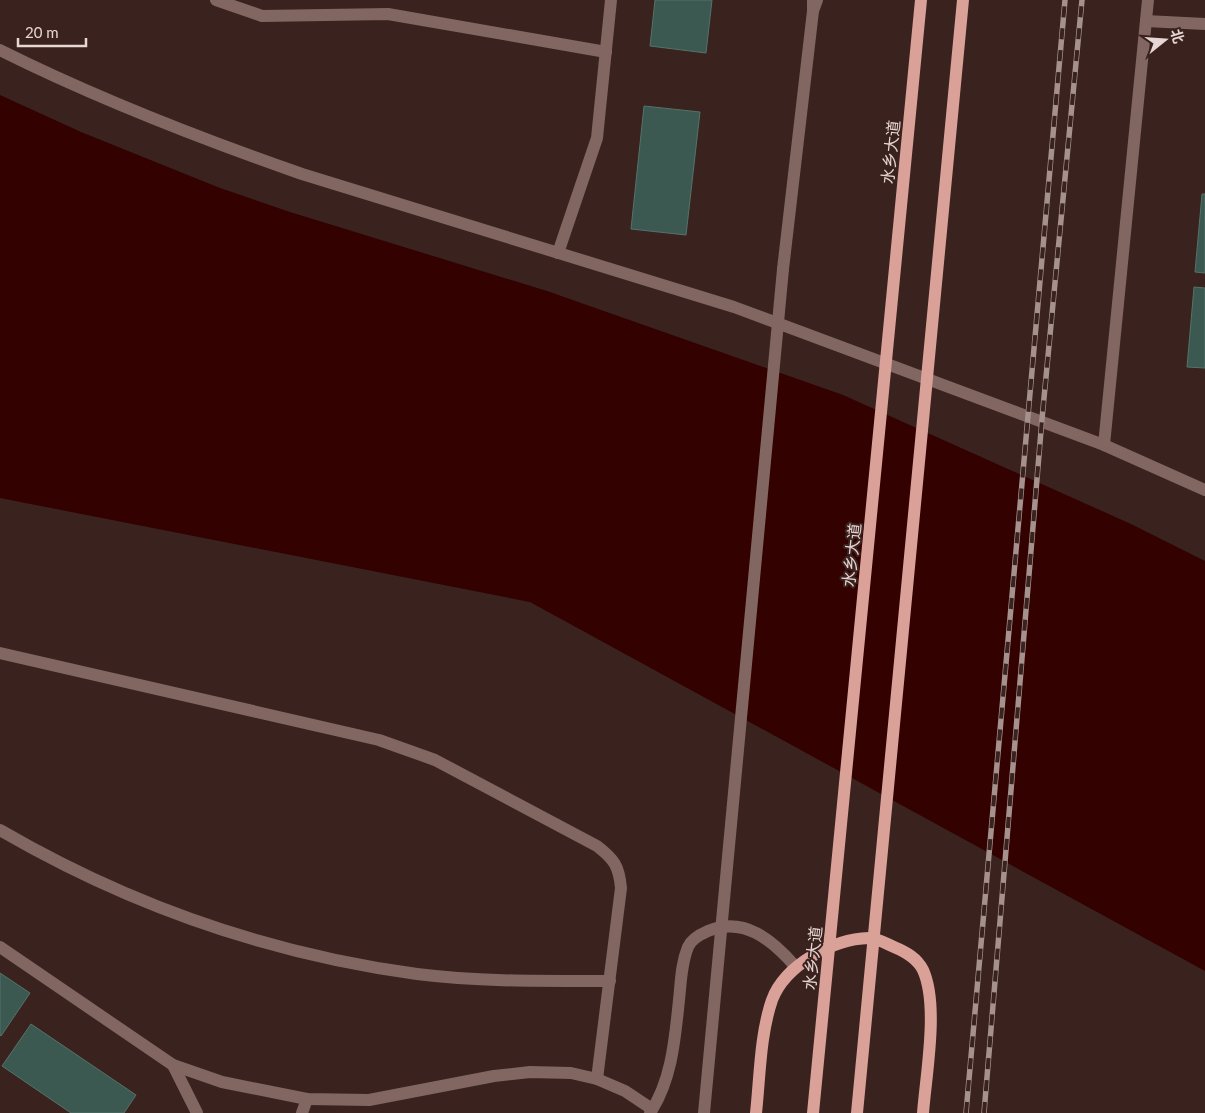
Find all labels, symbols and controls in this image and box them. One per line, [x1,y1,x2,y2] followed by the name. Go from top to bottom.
[18,15,85,47] scale bar
[1140,15,1190,65] north arrow
[25,23,59,41] text: 20 m
[1168,27,1188,45] text: 北
[877,119,903,185] street label: 水乡大道
[838,522,864,588] street label: 水乡大道
[799,925,825,991] street label: 水乡大道

